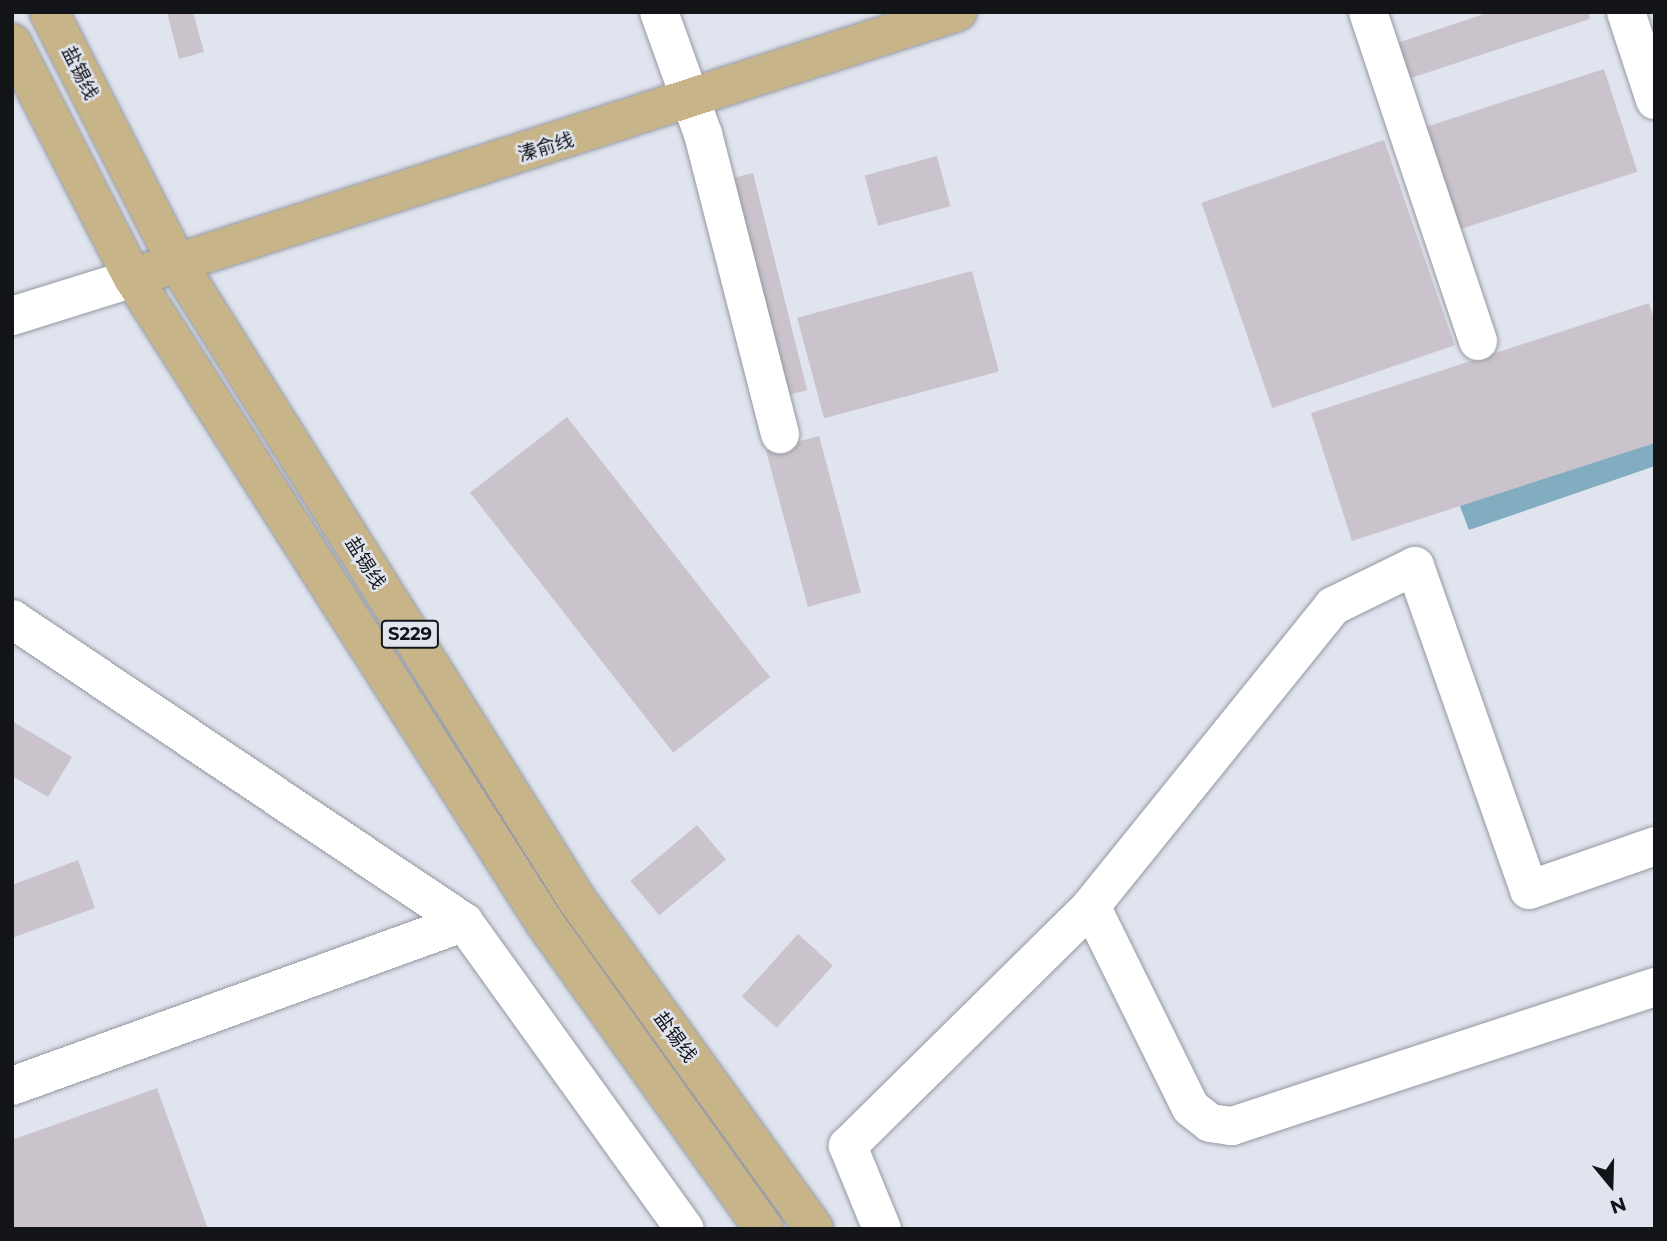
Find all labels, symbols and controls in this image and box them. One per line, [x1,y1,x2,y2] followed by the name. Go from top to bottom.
[57,42,103,104] street label: 盐锡线
[515,128,577,166] street label: 溱俞线
[340,533,390,593] street label: 盐锡线
[380,620,440,648] road number: S229
[649,1007,701,1067] street label: 盐锡线
[1576,1150,1646,1220] north arrow
[1607,1192,1629,1219] text: N

